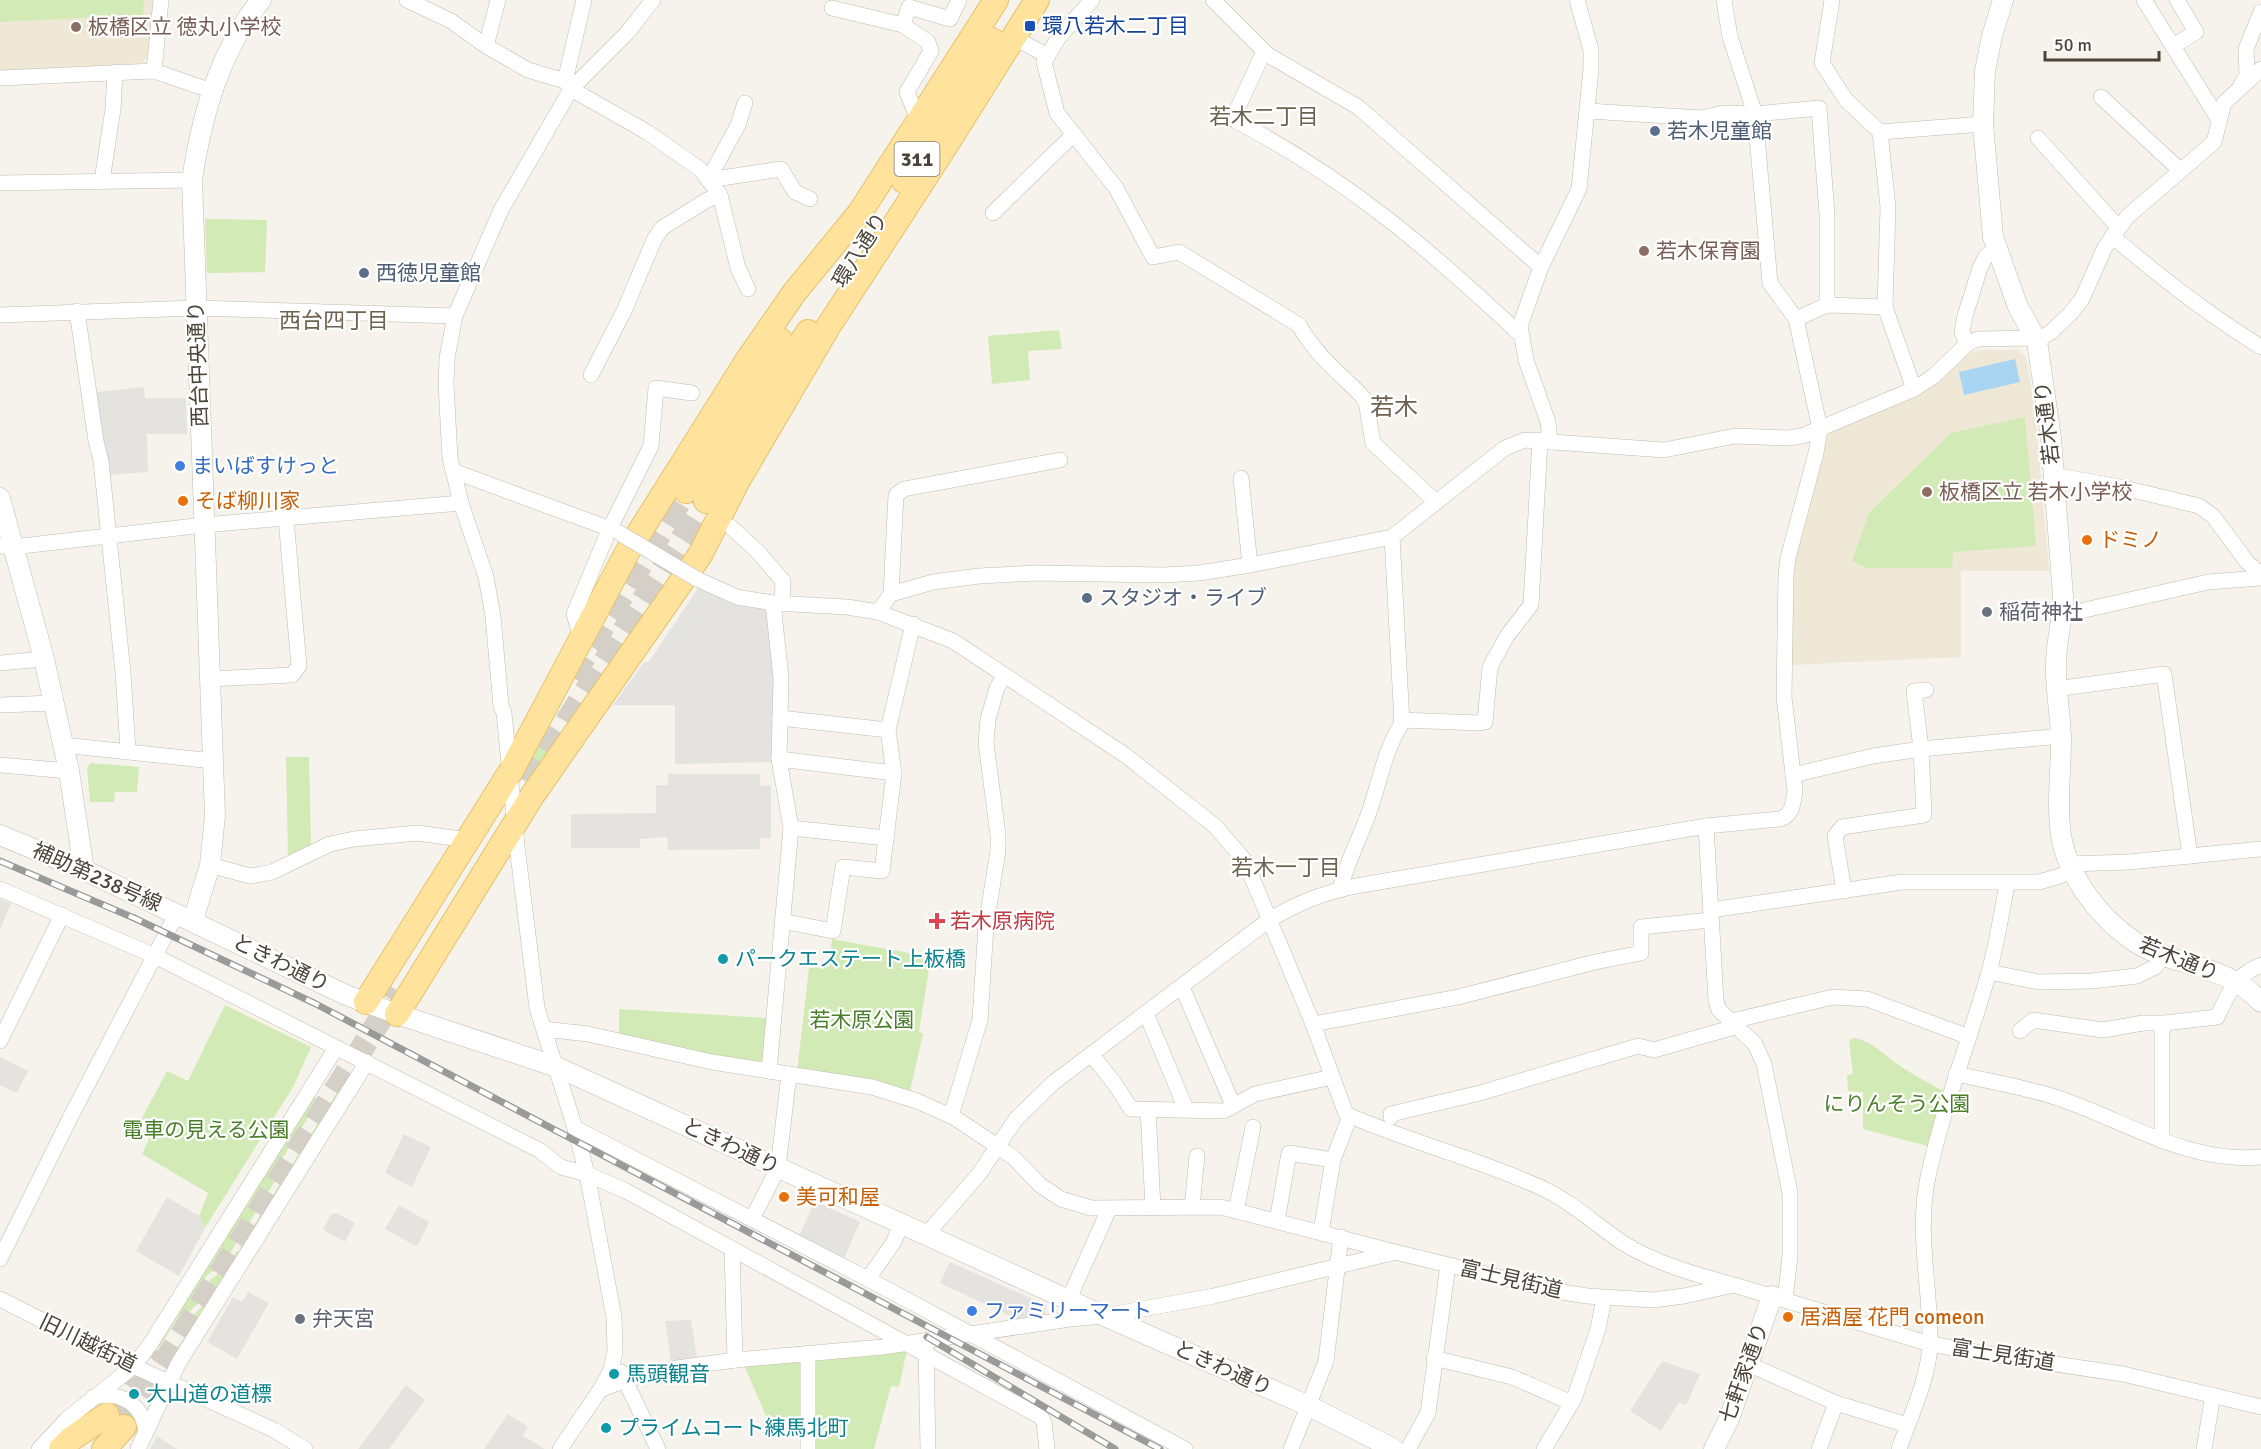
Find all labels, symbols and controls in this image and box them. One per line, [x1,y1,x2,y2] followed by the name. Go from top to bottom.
[1042,13,1189,39] place label: 環八若木二丁目
[88,14,282,40] place label: 板橋区立 徳丸小学校
[1023,19,1037,33] marker: 環八若木二丁目
[69,20,83,34] marker: 板橋区立 徳丸小学校
[2045,24,2159,62] scale bar
[2054,34,2092,56] text: 50 m
[1209,103,1319,130] district label: 若木二丁目
[1667,118,1772,144] place label: 若木児童館
[1648,124,1662,138] marker: 若木児童館
[894,142,940,176] road number: 311
[827,207,893,293] street label: 環八通り
[1656,238,1761,264] place label: 若木保育園
[1637,244,1651,258] marker: 若木保育園
[376,260,481,286] place label: 西徳児童館
[357,266,371,280] marker: 西徳児童館
[183,301,213,427] street label: 西台中央通り
[279,307,389,334] district label: 西台四丁目
[2029,380,2065,466] street label: 若木通り
[1370,392,1418,422] district label: 若木
[192,453,339,479] place label: まいばすけっと
[173,459,187,473] marker: まいばすけっと
[1939,479,2133,505] place label: 板橋区立 若木小学校
[1920,485,1934,499] marker: 板橋区立 若木小学校
[195,488,300,514] place label: そば柳川家
[176,494,190,508] marker: そば柳川家
[2099,527,2162,553] place label: ドミノ
[2080,533,2094,547] marker: ドミノ
[1099,585,1267,611] place label: スタジオ・ライブ
[1080,591,1094,605] marker: スタジオ・ライブ
[1999,599,2083,625] place label: 稲荷神社
[1980,605,1994,619] marker: 稲荷神社
[28,837,166,917] street label: 補助第238号線
[1231,854,1341,881] district label: 若木一丁目
[950,908,1055,934] place label: 若木原病院
[928,912,946,930] marker: 若木原病院
[228,928,334,998] street label: ときわ通り
[2135,931,2223,987] street label: 若木通り
[735,946,966,972] place label: パークエステート上板橋
[716,952,730,966] marker: パークエステート上板橋
[810,1007,915,1033] park label: 若木原公園
[1824,1091,1971,1117] park label: にりんそう公園
[678,1112,784,1180] street label: ときわ通り
[122,1117,290,1143] park label: 電車の見える公園
[796,1184,880,1210] place label: 美可和屋
[777,1190,791,1204] marker: 美可和屋
[1457,1255,1565,1303] street label: 富士見街道
[984,1298,1152,1324] place label: ファミリーマート
[965,1304,979,1318] marker: ファミリーマート
[1800,1304,1985,1330] place label: 居酒屋 花門 comeon
[312,1306,375,1332] place label: 弁天宮
[35,1308,141,1378] street label: 旧川越街道
[1781,1310,1795,1324] marker: 居酒屋 花門 comeon
[293,1312,307,1326] marker: 弁天宮
[1714,1319,1774,1427] street label: 七軒家通り
[1949,1334,2057,1376] street label: 富士見街道
[1170,1335,1276,1401] street label: ときわ通り
[626,1361,710,1387] place label: 馬頭観音
[607,1367,621,1381] marker: 馬頭観音
[146,1381,272,1407] place label: 大山道の道標
[127,1387,141,1401] marker: 大山道の道標
[618,1415,849,1441] place label: プライムコート練馬北町
[599,1421,613,1435] marker: プライムコート練馬北町

